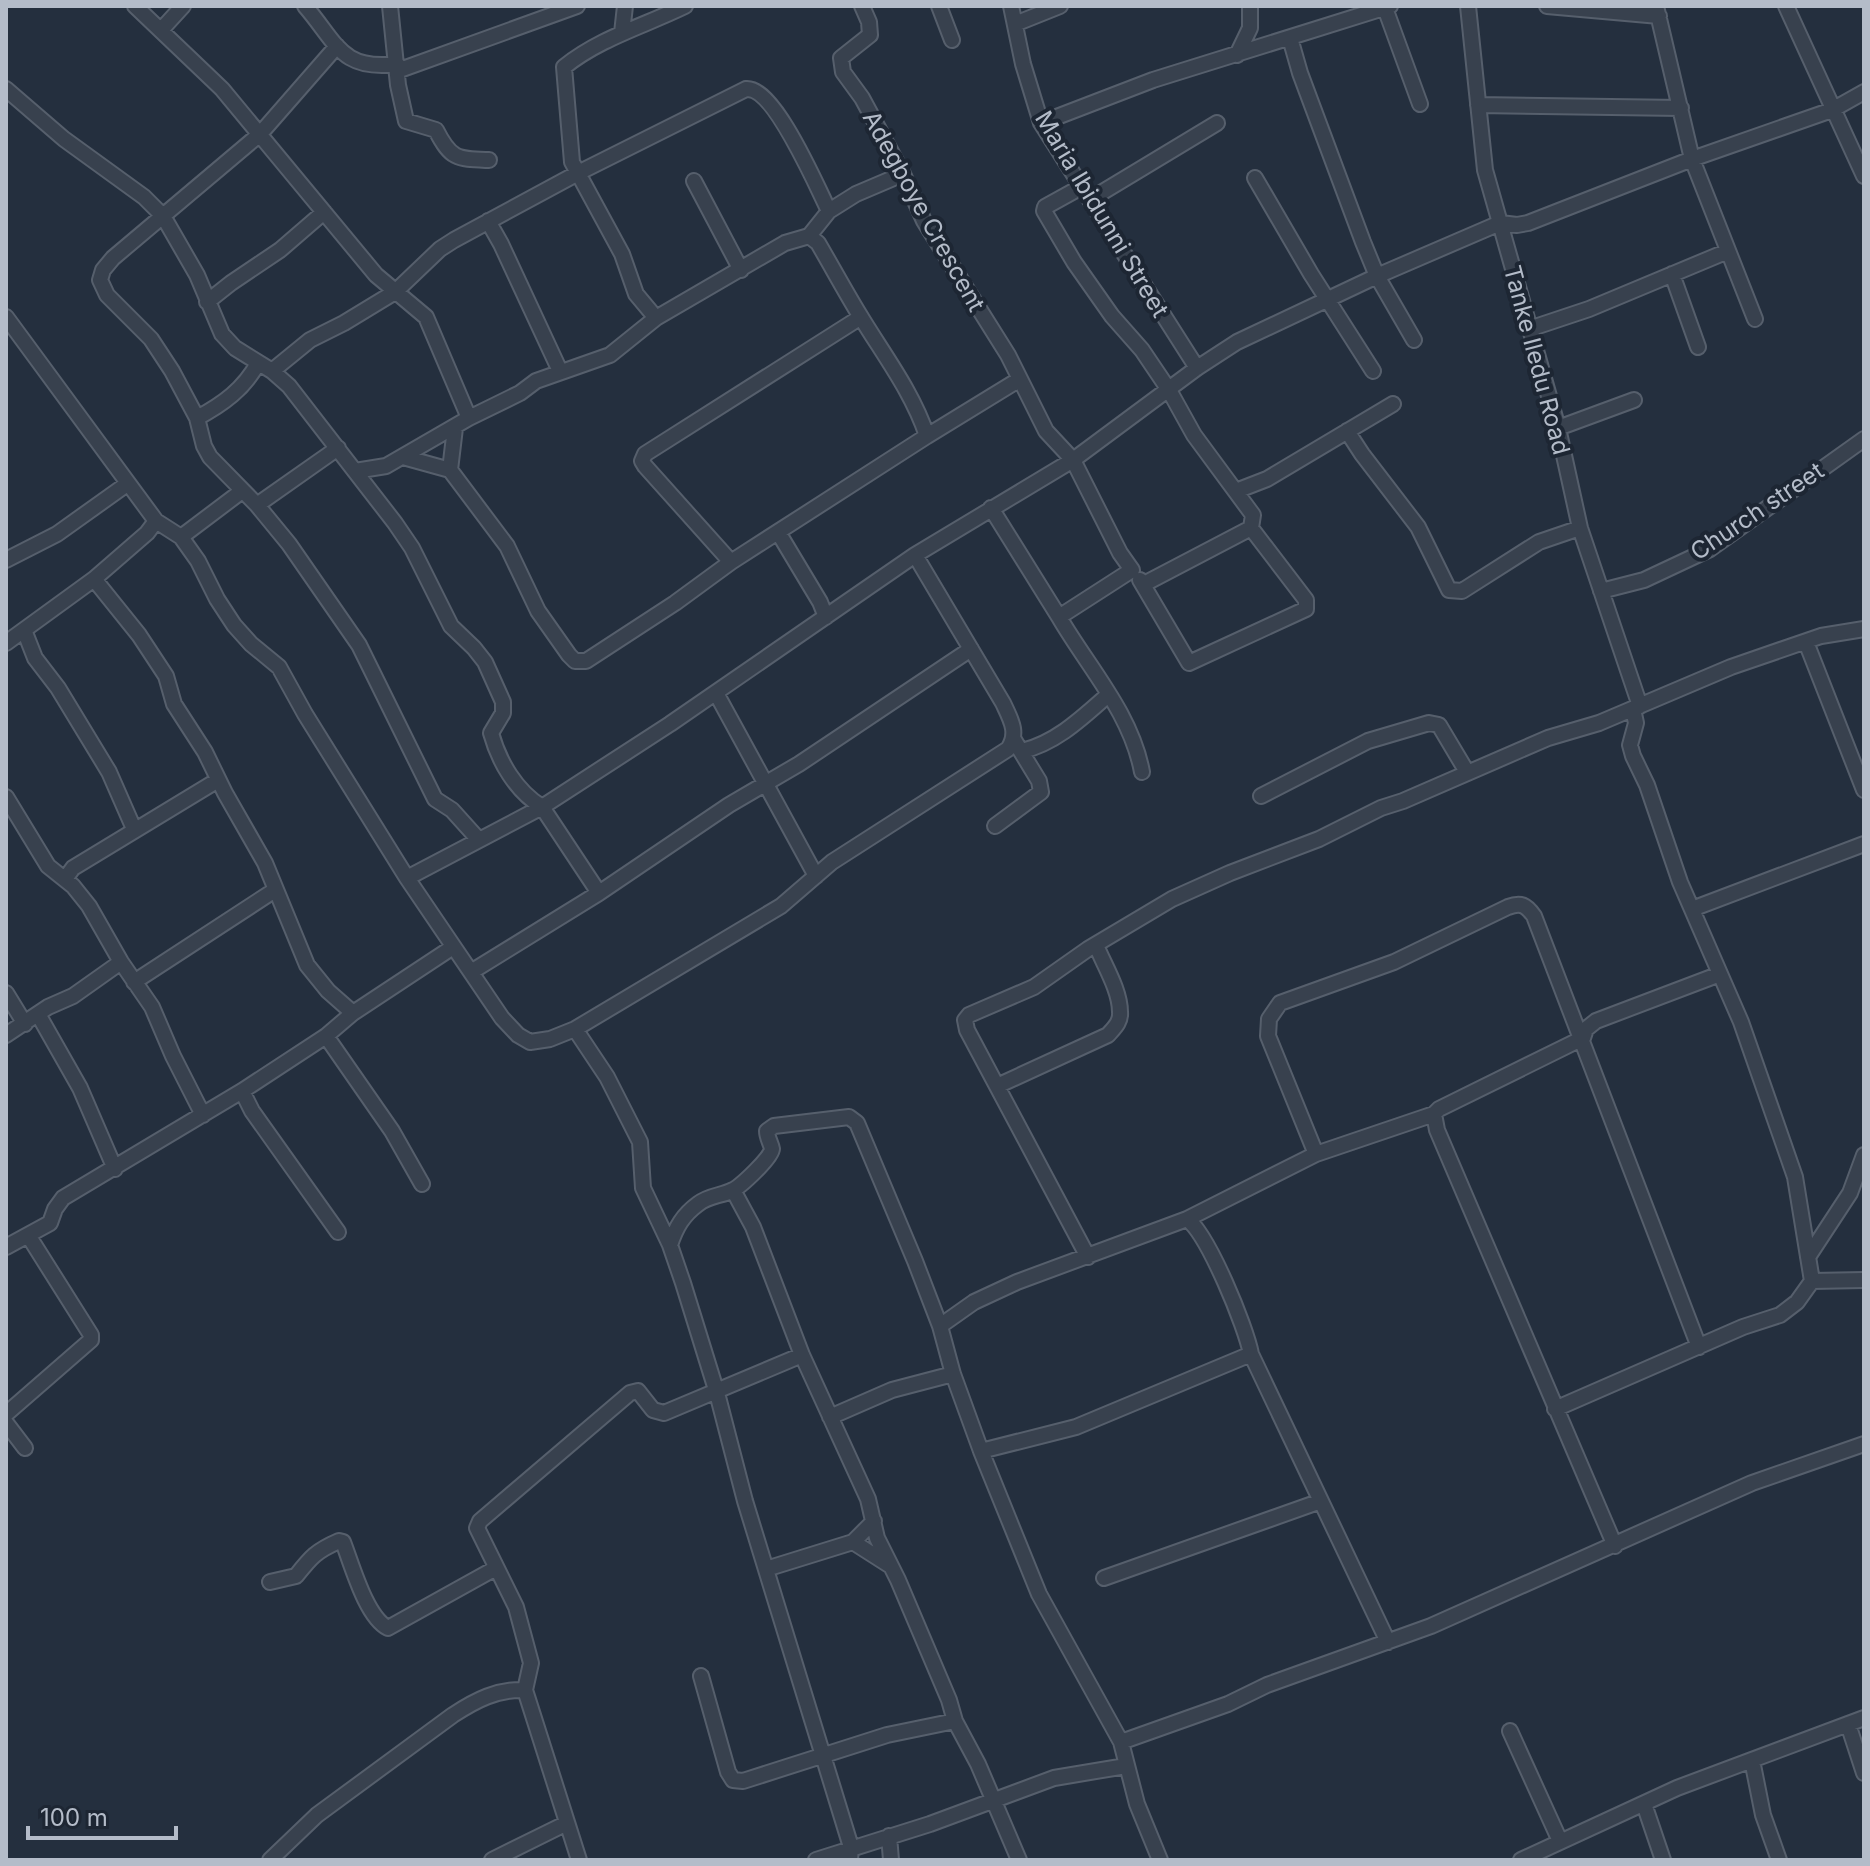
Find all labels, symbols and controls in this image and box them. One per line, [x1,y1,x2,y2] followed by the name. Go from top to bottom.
[857,106,991,317] street label: Adegboye Crescent
[1029,106,1175,322] street label: Maria Ibidunni Street
[1498,262,1576,458] street label: Tanke Iledu Road
[1685,456,1829,566] street label: Church street
[28,1790,176,1840] scale bar
[40,1803,108,1832] text: 100 m

